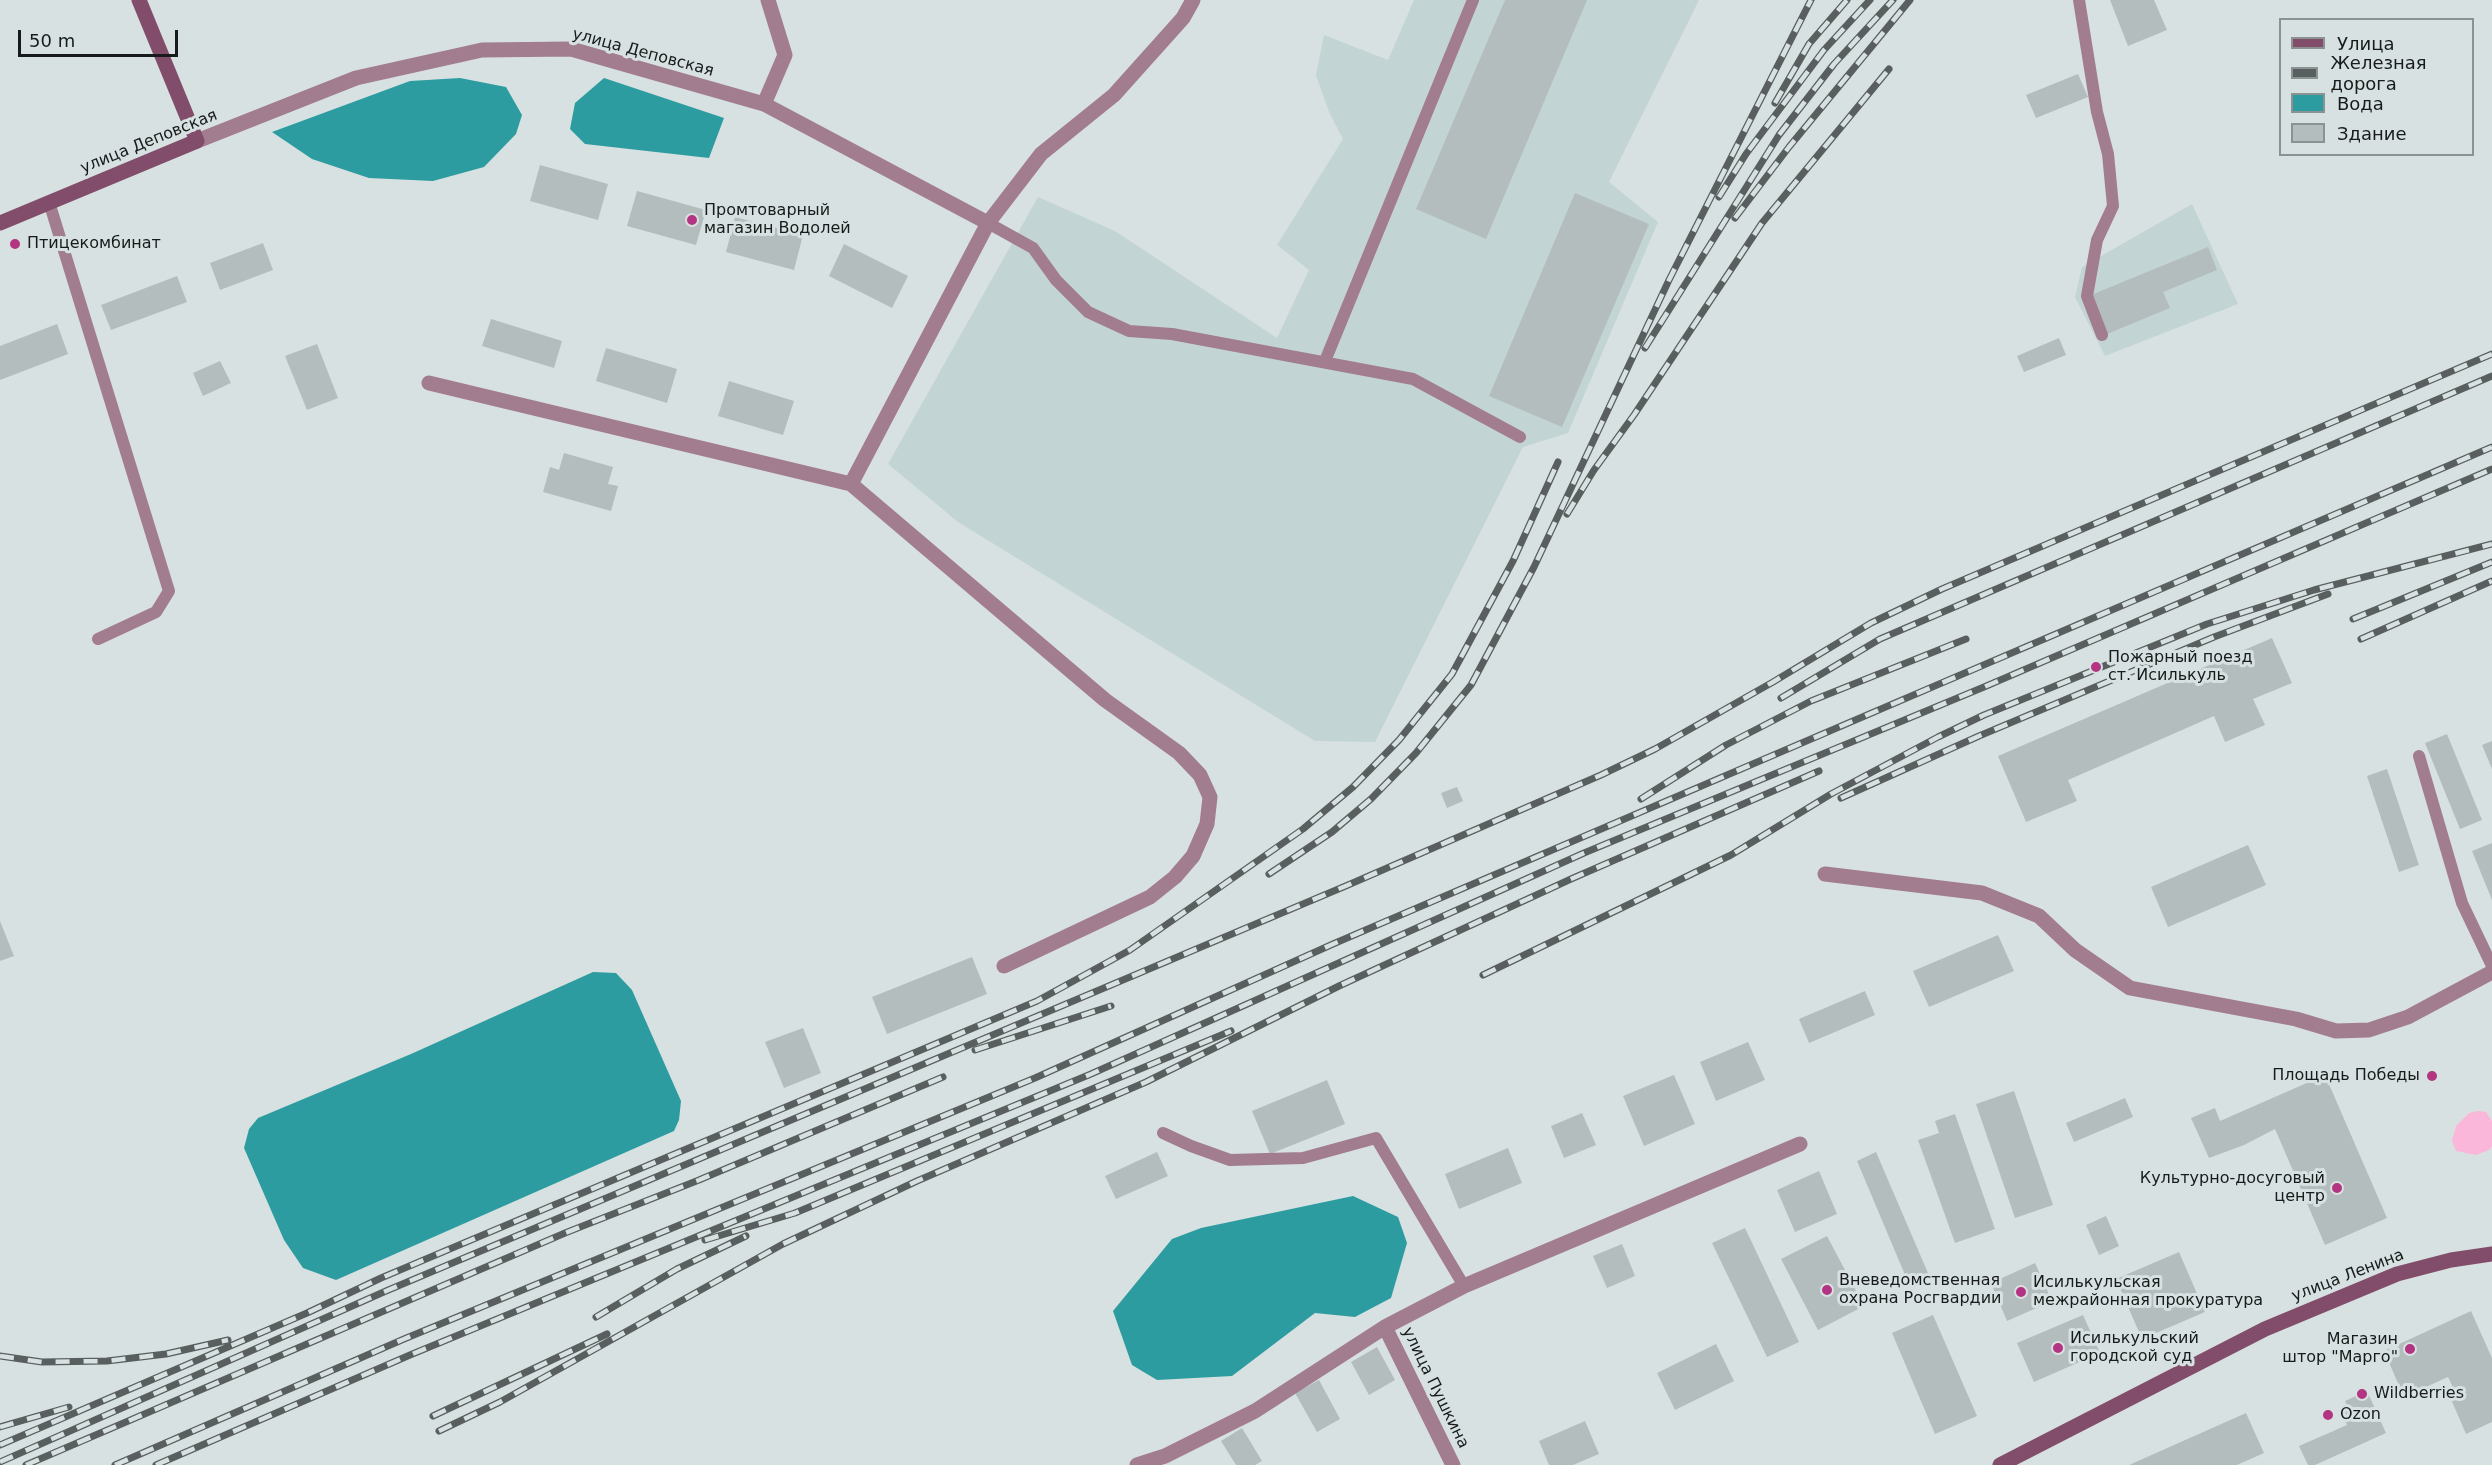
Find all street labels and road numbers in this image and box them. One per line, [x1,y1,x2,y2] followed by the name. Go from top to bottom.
[570,25,716,81] street label: улица Деповская
[78,106,220,178] street label: улица Деповская
[2289,1246,2407,1306] street label: улица Ленина
[1397,1324,1473,1452] street label: улица Пушкина

